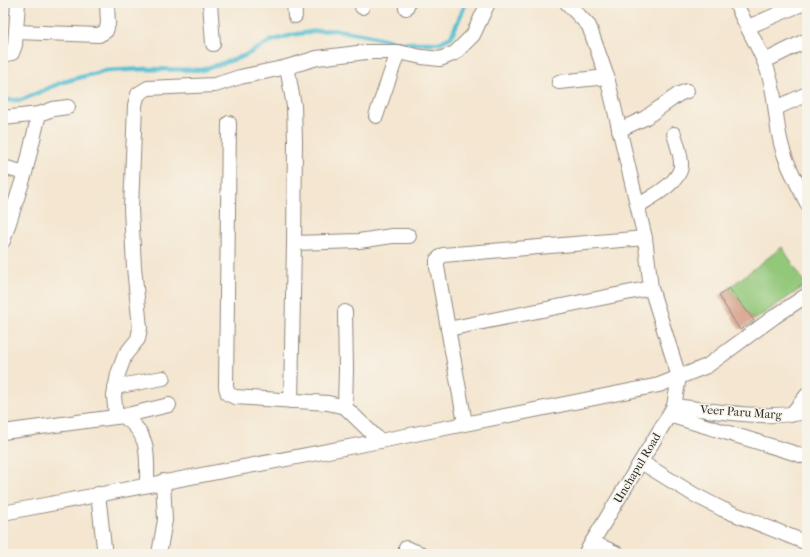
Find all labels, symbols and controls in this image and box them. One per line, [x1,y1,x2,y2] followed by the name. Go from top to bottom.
[699,402,783,422] street label: Veer Paru Marg
[610,430,664,506] street label: Unchapul Road

